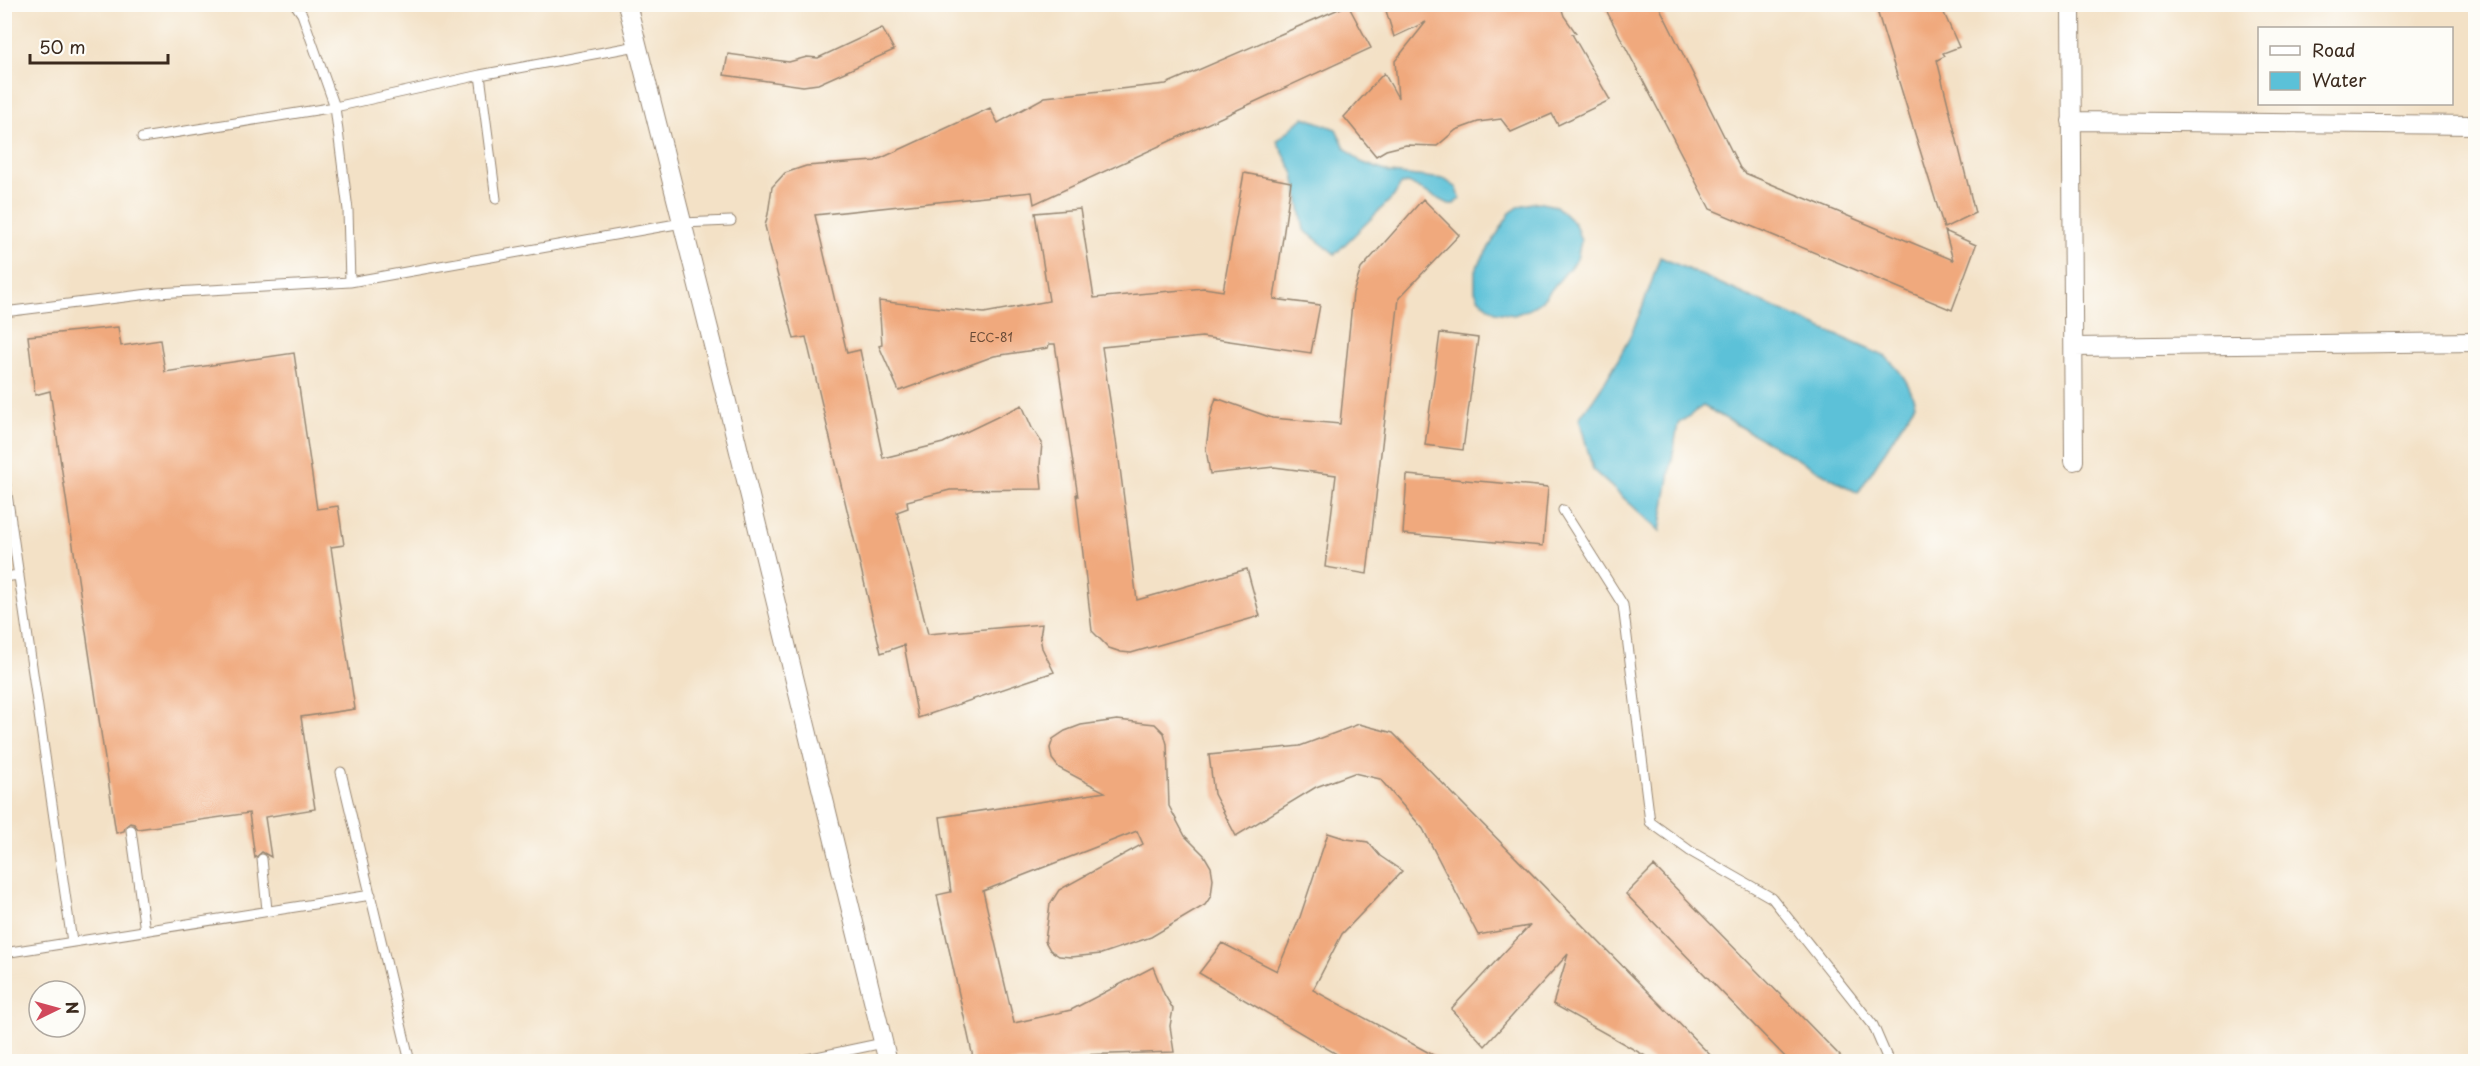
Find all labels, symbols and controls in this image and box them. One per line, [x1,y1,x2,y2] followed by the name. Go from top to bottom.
[30,27,168,65] scale bar
[2258,27,2453,105] legend
[39,33,86,60] text: 50 m
[2312,36,2356,63] text: Road
[2312,66,2367,93] text: Water
[969,328,1013,346] house number: ECC-81
[27,979,87,1039] north arrow
[60,1000,85,1015] text: N

